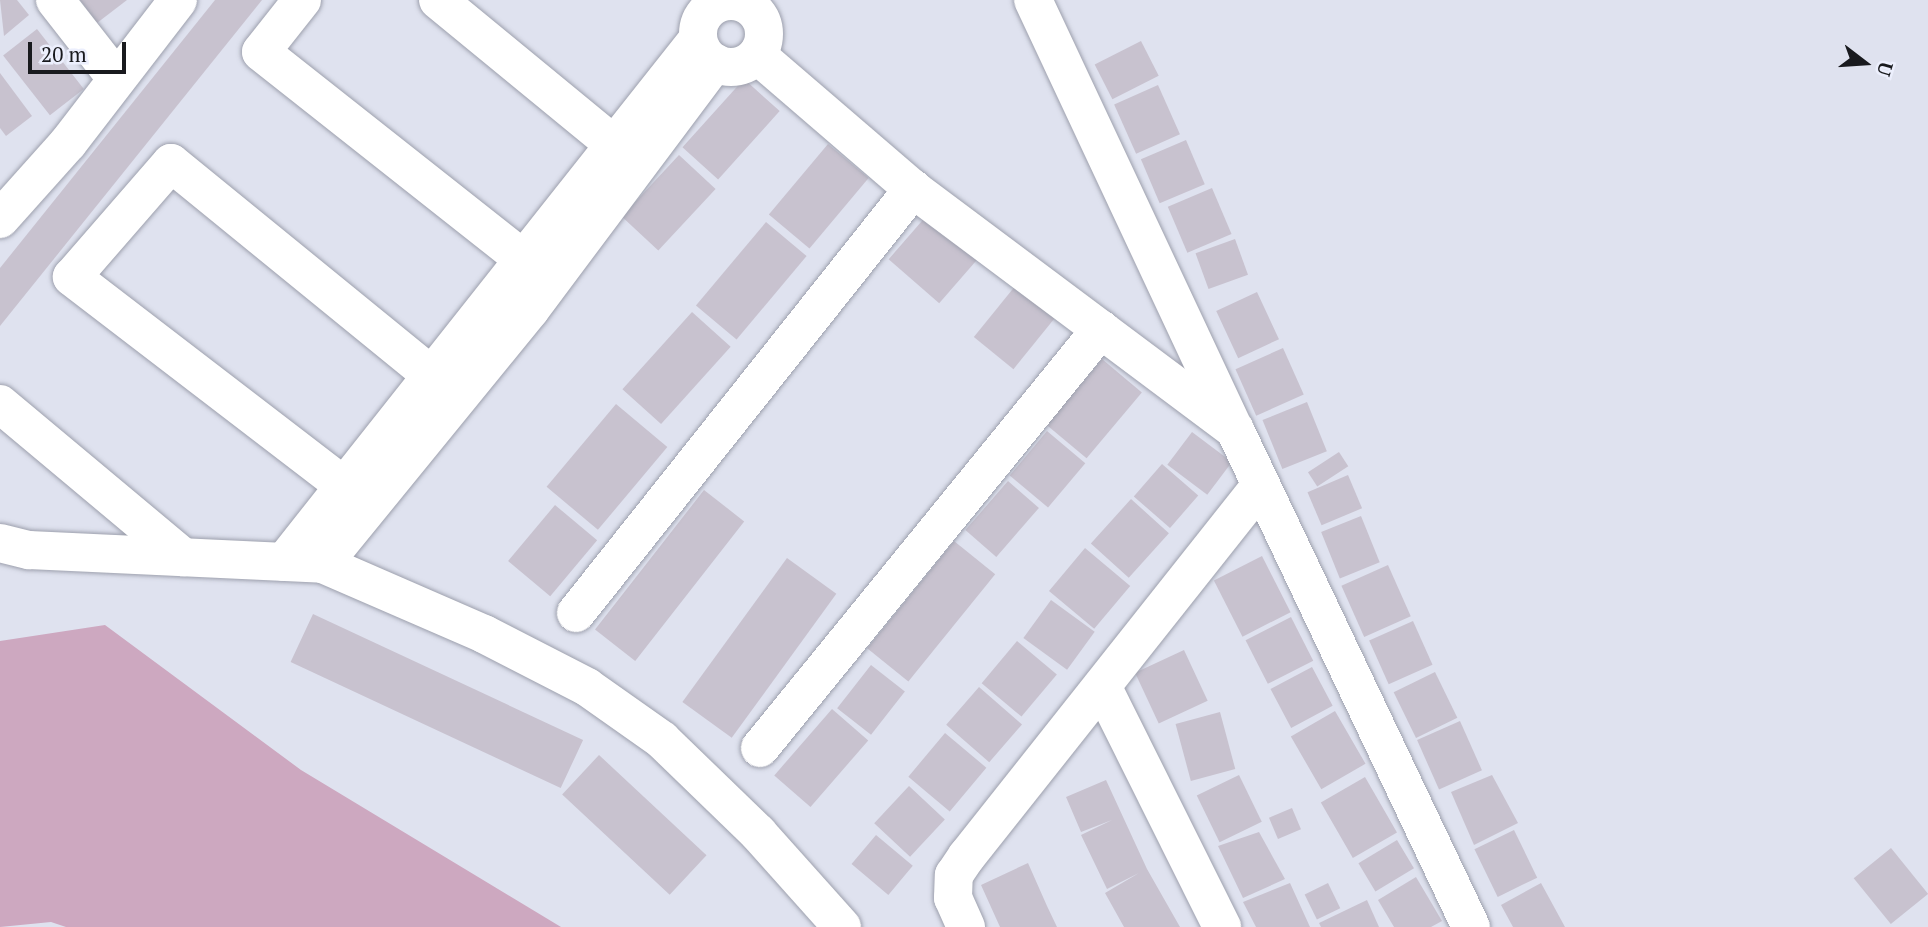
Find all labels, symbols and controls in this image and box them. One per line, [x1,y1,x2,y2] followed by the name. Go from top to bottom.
[32,28,130,72] scale bar
[1830,28,1900,98] north arrow
[41,40,87,68] text: 20 m
[1872,59,1900,79] text: U

